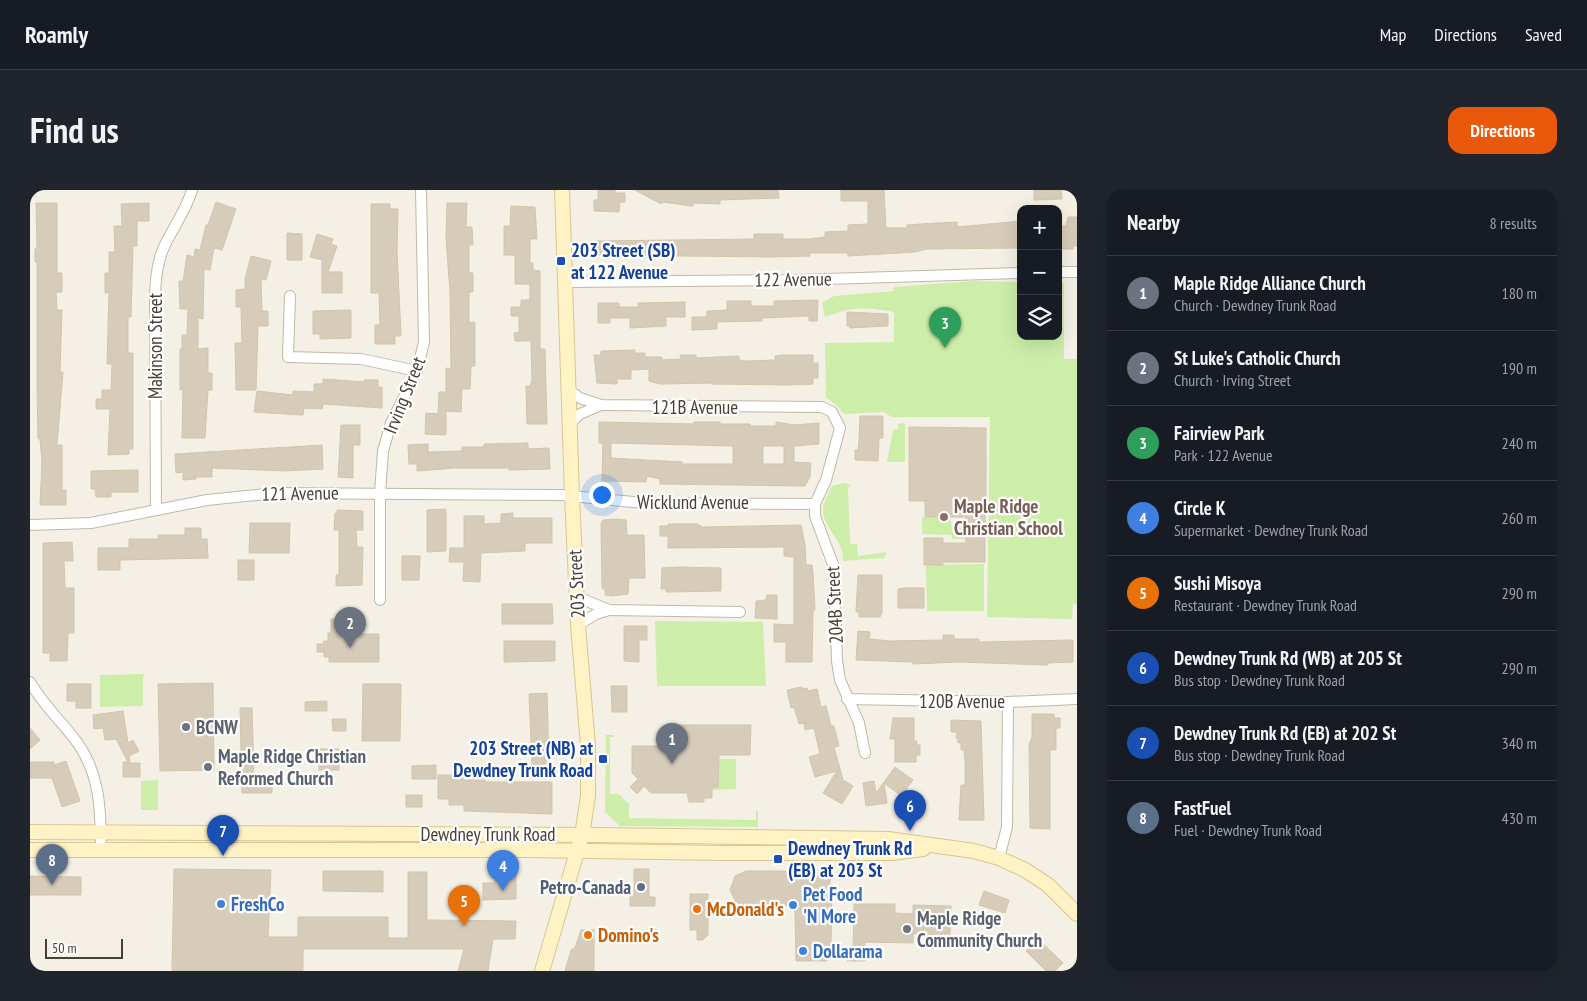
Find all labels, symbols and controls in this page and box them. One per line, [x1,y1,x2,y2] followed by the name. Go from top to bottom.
[25,19,88,50] text: Roamly
[1380,23,1406,46] text: Map
[1434,23,1497,46] text: Directions
[1525,23,1562,46] text: Saved
[30,107,119,153] text: Find us
[1448,107,1557,154] button: Directions
[1017,205,1062,340] map controls
[1017,205,1062,250] button: +
[1127,209,1180,236] text: Nearby
[1490,213,1537,233] text: 8 results
[571,238,675,284] place label: 203 Street (SB) at 122 Avenue
[1017,250,1062,295] button: −
[555,255,567,267] marker: 203 Street (SB) at 122 Avenue
[754,266,832,292] street label: 122 Avenue
[1174,271,1366,295] text: Maple Ridge Alliance Church
[1139,283,1147,303] text: 1
[1502,283,1537,303] text: 180 m
[143,292,167,399] street label: Makinson Street
[1017,295,1062,340] button: layers
[1174,295,1336,315] text: Church · Dewdney Trunk Road
[929,307,961,348] pin: 3
[1174,346,1341,370] text: St Luke's Catholic Church
[378,352,431,437] street label: Irving Street
[1139,358,1147,378] text: 2
[1502,358,1537,378] text: 190 m
[1174,370,1291,390] text: Church · Irving Street
[652,395,738,419] street label: 121B Avenue
[1174,421,1264,445] text: Fairview Park
[1139,433,1147,453] text: 3
[1502,433,1537,453] text: 240 m
[1174,445,1273,465] text: Park · 122 Avenue
[261,480,339,506] street label: 121 Avenue
[589,482,615,508] your location
[637,490,749,514] street label: Wicklund Avenue
[954,494,1063,540] place label: Maple Ridge Christian School
[1174,496,1226,520] text: Circle K
[1139,508,1147,528] text: 4
[1502,508,1537,528] text: 260 m
[938,511,950,523] marker: Maple Ridge Christian School
[1174,520,1368,540] text: Supermarket · Dewdney Trunk Road
[562,548,590,619] street label: 203 Street
[820,565,848,645] street label: 204B Street
[1174,571,1261,595] text: Sushi Misoya
[1139,583,1147,603] text: 5
[1502,583,1537,603] text: 290 m
[1174,595,1357,615] text: Restaurant · Dewdney Trunk Road
[334,607,366,648] pin: 2
[1174,646,1402,670] text: Dewdney Trunk Rd (WB) at 205 St
[1139,658,1147,678] text: 6
[1502,658,1537,678] text: 290 m
[1174,670,1345,690] text: Bus stop · Dewdney Trunk Road
[919,689,1005,713] street label: 120B Avenue
[196,715,238,739] place label: BCNW
[180,721,192,733] marker: BCNW
[1174,721,1396,745] text: Dewdney Trunk Rd (EB) at 202 St
[656,723,688,764] pin: 1
[1139,733,1147,753] text: 7
[1502,733,1537,753] text: 340 m
[453,736,593,782] place label: 203 Street (NB) at Dewdney Trunk Road
[218,744,366,790] place label: Maple Ridge Christian Reformed Church
[1174,745,1345,765] text: Bus stop · Dewdney Trunk Road
[597,753,609,765] marker: 203 Street (NB) at Dewdney Trunk Road
[202,761,214,773] marker: Maple Ridge Christian Reformed Church
[894,790,926,831] pin: 6
[1174,796,1231,820] text: FastFuel
[1139,808,1147,828] text: 8
[1502,808,1537,828] text: 430 m
[207,815,239,856] pin: 7
[1174,820,1322,840] text: Fuel · Dewdney Trunk Road
[420,822,556,846] street label: Dewdney Trunk Road
[788,836,912,882] place label: Dewdney Trunk Rd (EB) at 203 St
[36,844,68,885] pin: 8
[487,850,519,891] pin: 4
[772,853,784,865] marker: Dewdney Trunk Rd (EB) at 203 St
[540,875,631,899] place label: Petro-Canada
[635,881,647,893] marker: Petro-Canada
[803,882,862,928] place label: Pet Food 'N More
[448,885,480,926] pin: 5
[231,892,284,916] place label: FreshCo
[707,897,784,921] place label: McDonald's
[215,898,227,910] marker: FreshCo
[787,899,799,911] marker: Pet Food 'N More
[691,903,703,915] marker: McDonald's
[917,906,1042,952] place label: Maple Ridge Community Church
[598,923,659,947] place label: Domino's
[901,923,913,935] marker: Maple Ridge Community Church
[582,929,594,941] marker: Domino's
[45,936,122,959] scale bar
[52,939,77,957] text: 50 m
[813,939,883,963] place label: Dollarama
[797,945,809,957] marker: Dollarama

